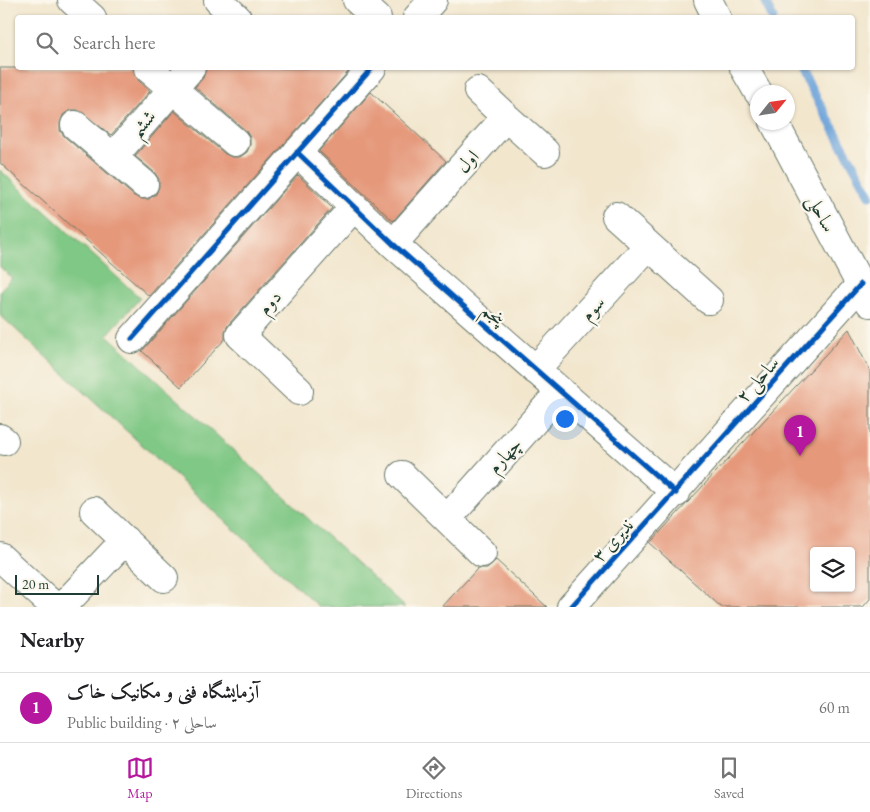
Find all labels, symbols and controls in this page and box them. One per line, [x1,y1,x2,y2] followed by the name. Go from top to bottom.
[15,15,855,70] search box
[33,29,61,57] icon: search
[73,30,155,55] text: Search here
[750,85,795,130] north arrow
[124,104,167,147] street label: ششم
[450,144,484,178] street label: اول
[800,190,842,237] street label: ساحلی
[252,285,290,323] street label: دوم
[574,290,613,329] street label: سوم
[473,297,512,337] street label: پنجم
[730,351,786,409] street label: ساحلی ۲
[552,406,578,432] your location
[784,415,816,456] pin: 1
[482,432,530,481] street label: چهارم
[586,513,639,568] street label: ندیری ۳
[810,547,855,592] map controls
[810,547,855,592] button: layers
[15,572,99,595] scale bar
[22,575,49,593] text: 20 m
[20,626,84,653] text: Nearby
[67,679,259,704] text: آزمایشگاه فنی و مکانیک خاک
[32,697,40,718] text: 1
[819,697,850,718] text: 60 m
[67,712,217,733] text: Public building · ساحلی ۲
[126,754,154,802] tab: Map
[406,754,462,802] tab: Directions
[714,754,744,802] tab: Saved

